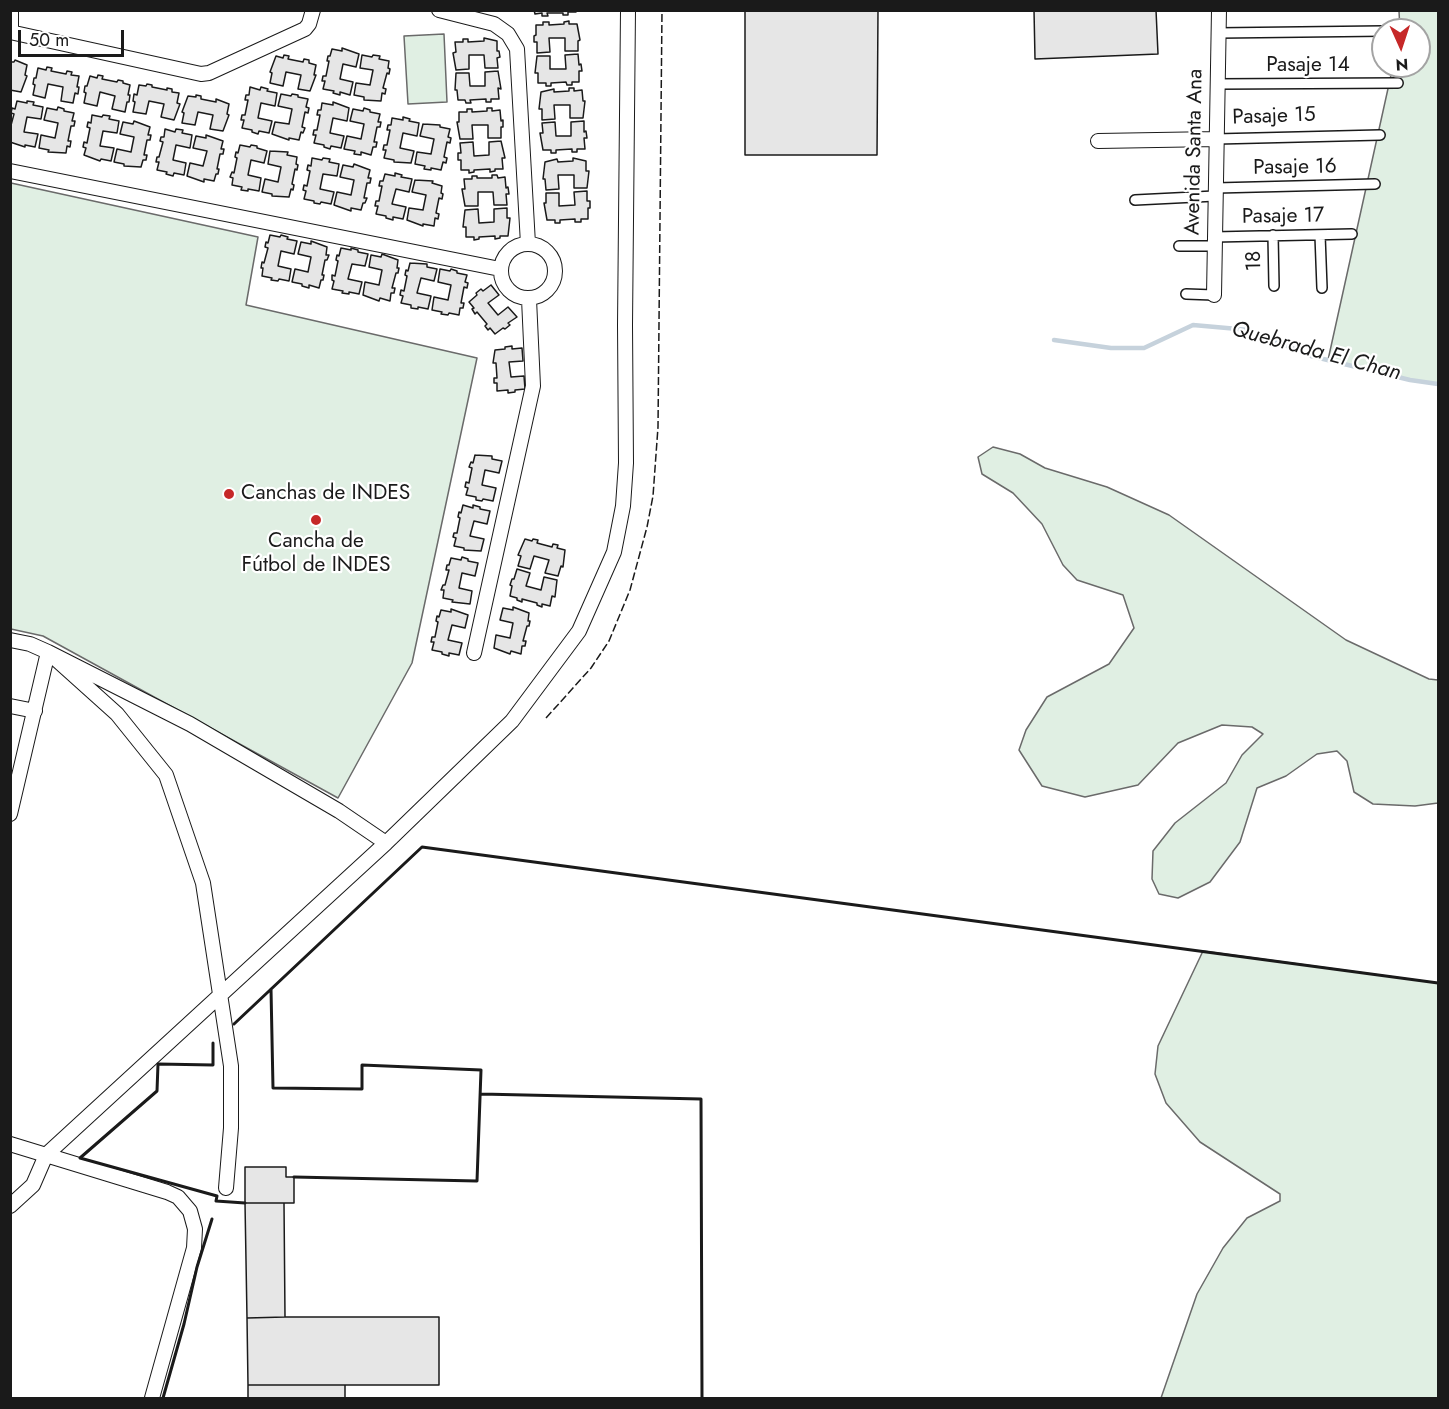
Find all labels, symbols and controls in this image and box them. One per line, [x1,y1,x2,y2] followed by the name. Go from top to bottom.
[21,18,128,56] scale bar
[1371,18,1431,78] north arrow
[29,27,69,53] text: 50 m
[1266,53,1350,79] street label: Pasaje 14
[1395,53,1409,76] text: N
[1181,69,1209,235] street label: Avenida Santa Ana
[1232,103,1316,131] street label: Pasaje 15
[1253,155,1337,181] street label: Pasaje 16
[1242,204,1324,230] street label: Pasaje 17
[1242,250,1268,272] street label: 18
[1228,317,1404,387] water label: Quebrada El Chan
[241,481,410,507] place label: Canchas de INDES
[222,487,236,501] marker: Canchas de INDES
[309,513,323,527] marker: Cancha de Fútbol de INDES
[242,529,390,579] place label: Cancha de Fútbol de INDES

